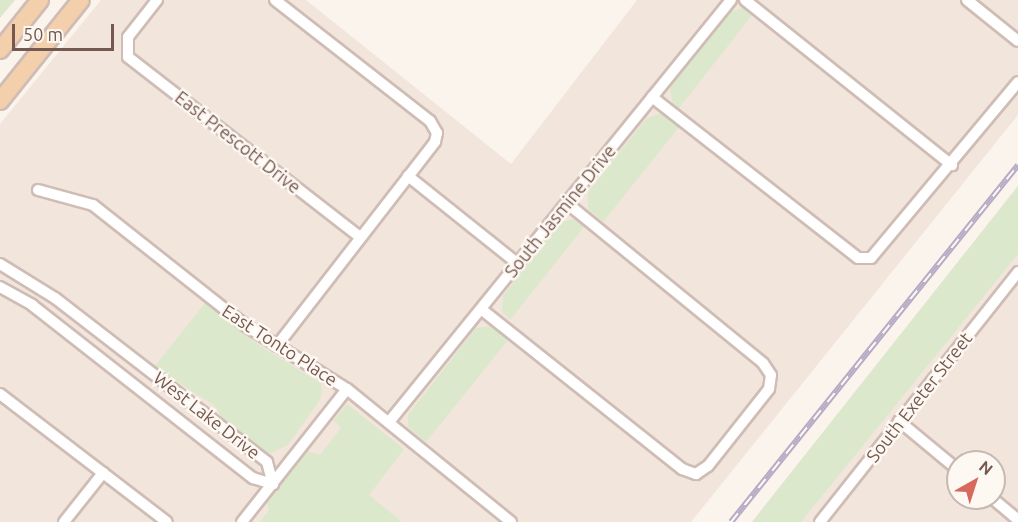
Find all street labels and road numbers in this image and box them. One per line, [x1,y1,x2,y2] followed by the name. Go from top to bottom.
[171,86,305,198] street label: East Prescott Drive
[500,140,620,282] street label: South Jasmine Drive
[218,300,342,390] street label: East Tonto Place
[862,328,976,466] street label: South Exeter Street
[149,367,265,463] street label: West Lake Drive

